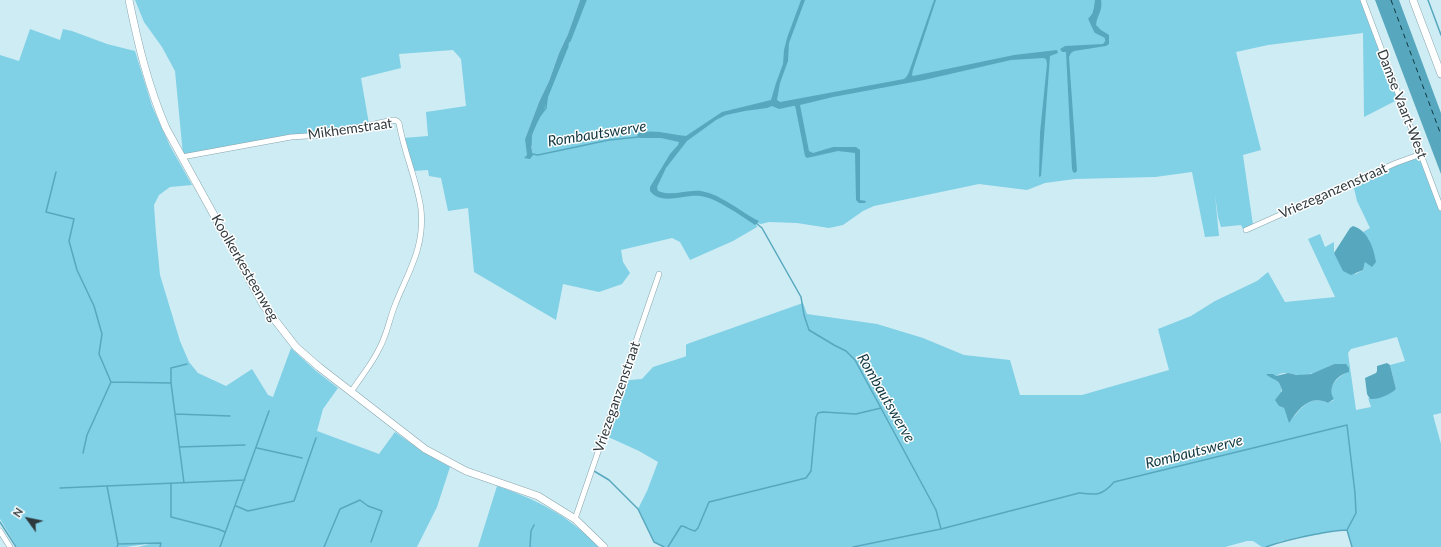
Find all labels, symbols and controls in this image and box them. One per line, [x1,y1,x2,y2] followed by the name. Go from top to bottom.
[1373,47,1431,161] street label: Damse Vaart-West
[307,115,393,143] street label: Mikhemstraat
[546,117,648,151] water label: Rombautswerve
[1276,160,1390,222] street label: Vriezeganzenstraat
[208,212,282,324] street label: Koolkerkesteenweg
[590,339,644,455] street label: Vriezeganzenstraat
[853,350,919,446] water label: Rombautswerve
[1143,431,1245,473] water label: Rombautswerve
[8,499,48,539] north arrow
[10,505,25,519] text: N

